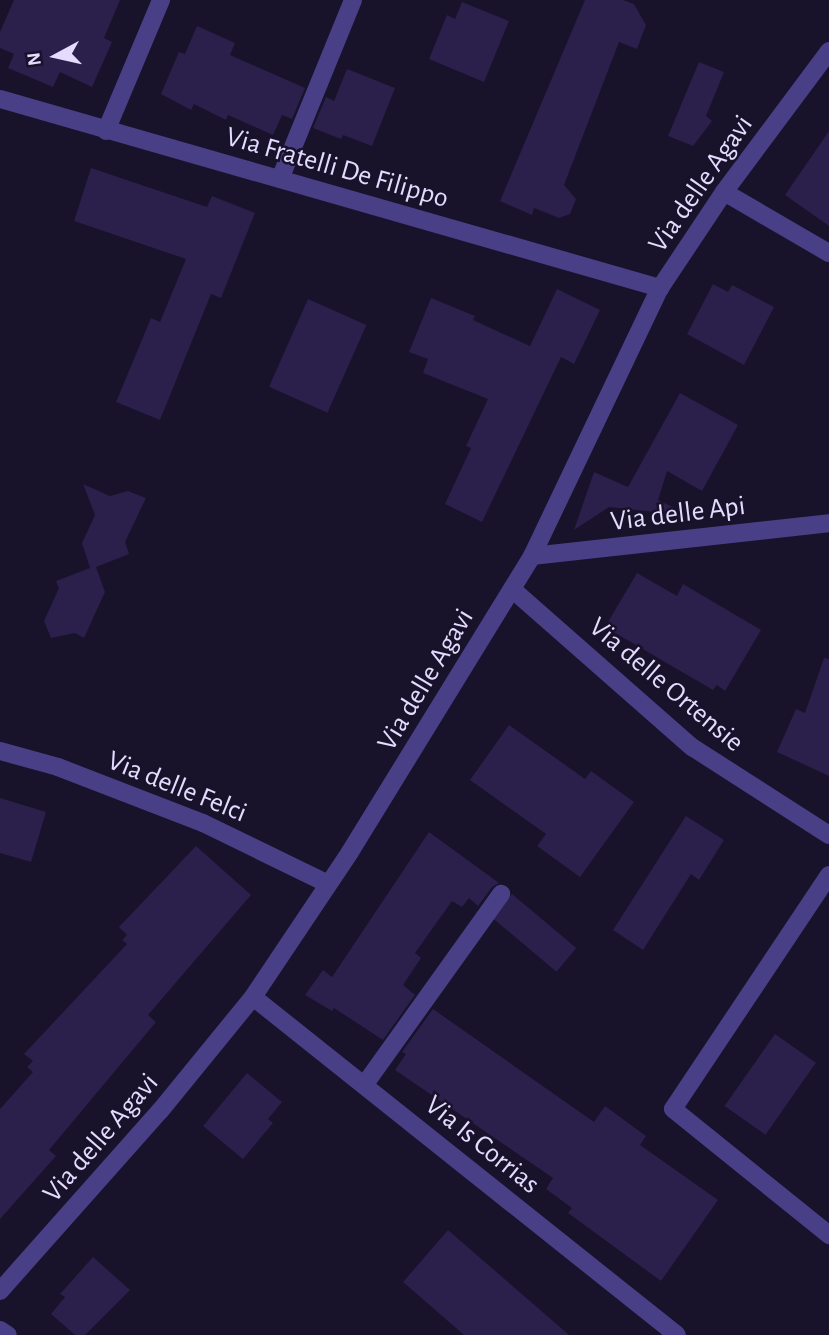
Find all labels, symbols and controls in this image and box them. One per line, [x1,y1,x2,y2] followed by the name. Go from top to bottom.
[21,21,91,91] north arrow
[24,51,45,67] text: N
[641,109,761,259] street label: Via delle Agavi
[222,120,452,216] street label: Via Fratelli De Filippo
[609,489,747,539] street label: Via delle Api
[371,603,481,757] street label: Via delle Agavi
[582,611,750,759] street label: Via delle Ortensie
[102,744,252,830] street label: Via delle Felci
[36,1067,166,1209] street label: Via delle Agavi
[418,1089,546,1201] street label: Via Is Corrias

